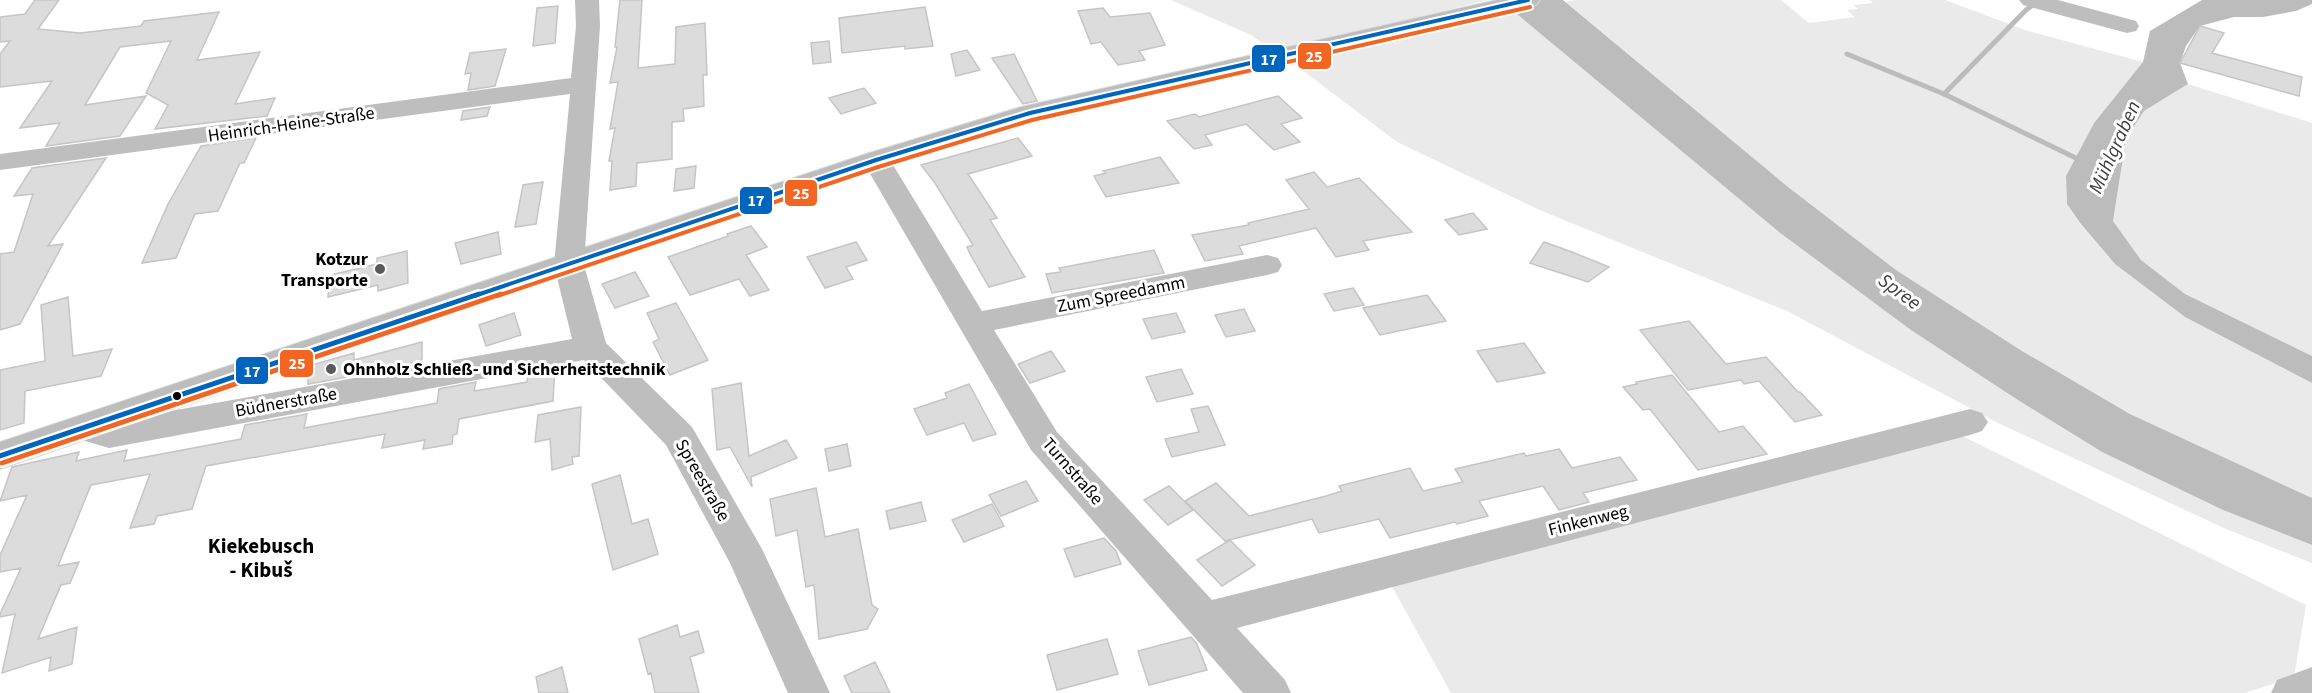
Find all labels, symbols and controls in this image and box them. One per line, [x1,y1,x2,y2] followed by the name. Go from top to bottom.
[1297,42,1332,70] line badge: 25
[1251,44,1286,73] line badge: 17
[1306,46,1322,68] text: 25
[1261,49,1277,71] text: 17
[2082,97,2148,198] water label: Mühlgraben
[206,100,376,149] street label: Heinrich-Heine-Straße
[784,179,818,207] line badge: 25
[793,183,809,205] text: 25
[739,186,773,215] line badge: 17
[748,190,764,212] text: 17
[281,247,369,293] place label: Kotzur Transporte
[373,262,387,276] marker: Kotzur Transporte
[1872,267,1927,317] water label: Spree
[1055,270,1187,319] street label: Zum Spreedamm
[279,349,314,378] line badge: 25
[289,353,305,375] text: 25
[235,356,269,385] line badge: 17
[343,357,666,382] place label: Ohnholz Schließ- und Sicherheitstechnik
[244,361,260,383] text: 17
[324,362,338,376] marker: Ohnholz Schließ- und Sicherheitstechnik
[233,381,339,424] street label: Büdnerstraße
[171,390,183,402] unlabelled marker
[1036,432,1109,511] street label: Turnstraße
[669,435,736,526] street label: Spreestraße
[1546,499,1631,542] street label: Finkenweg
[208,531,314,585] district label: Kiekebusch - Kibuš

